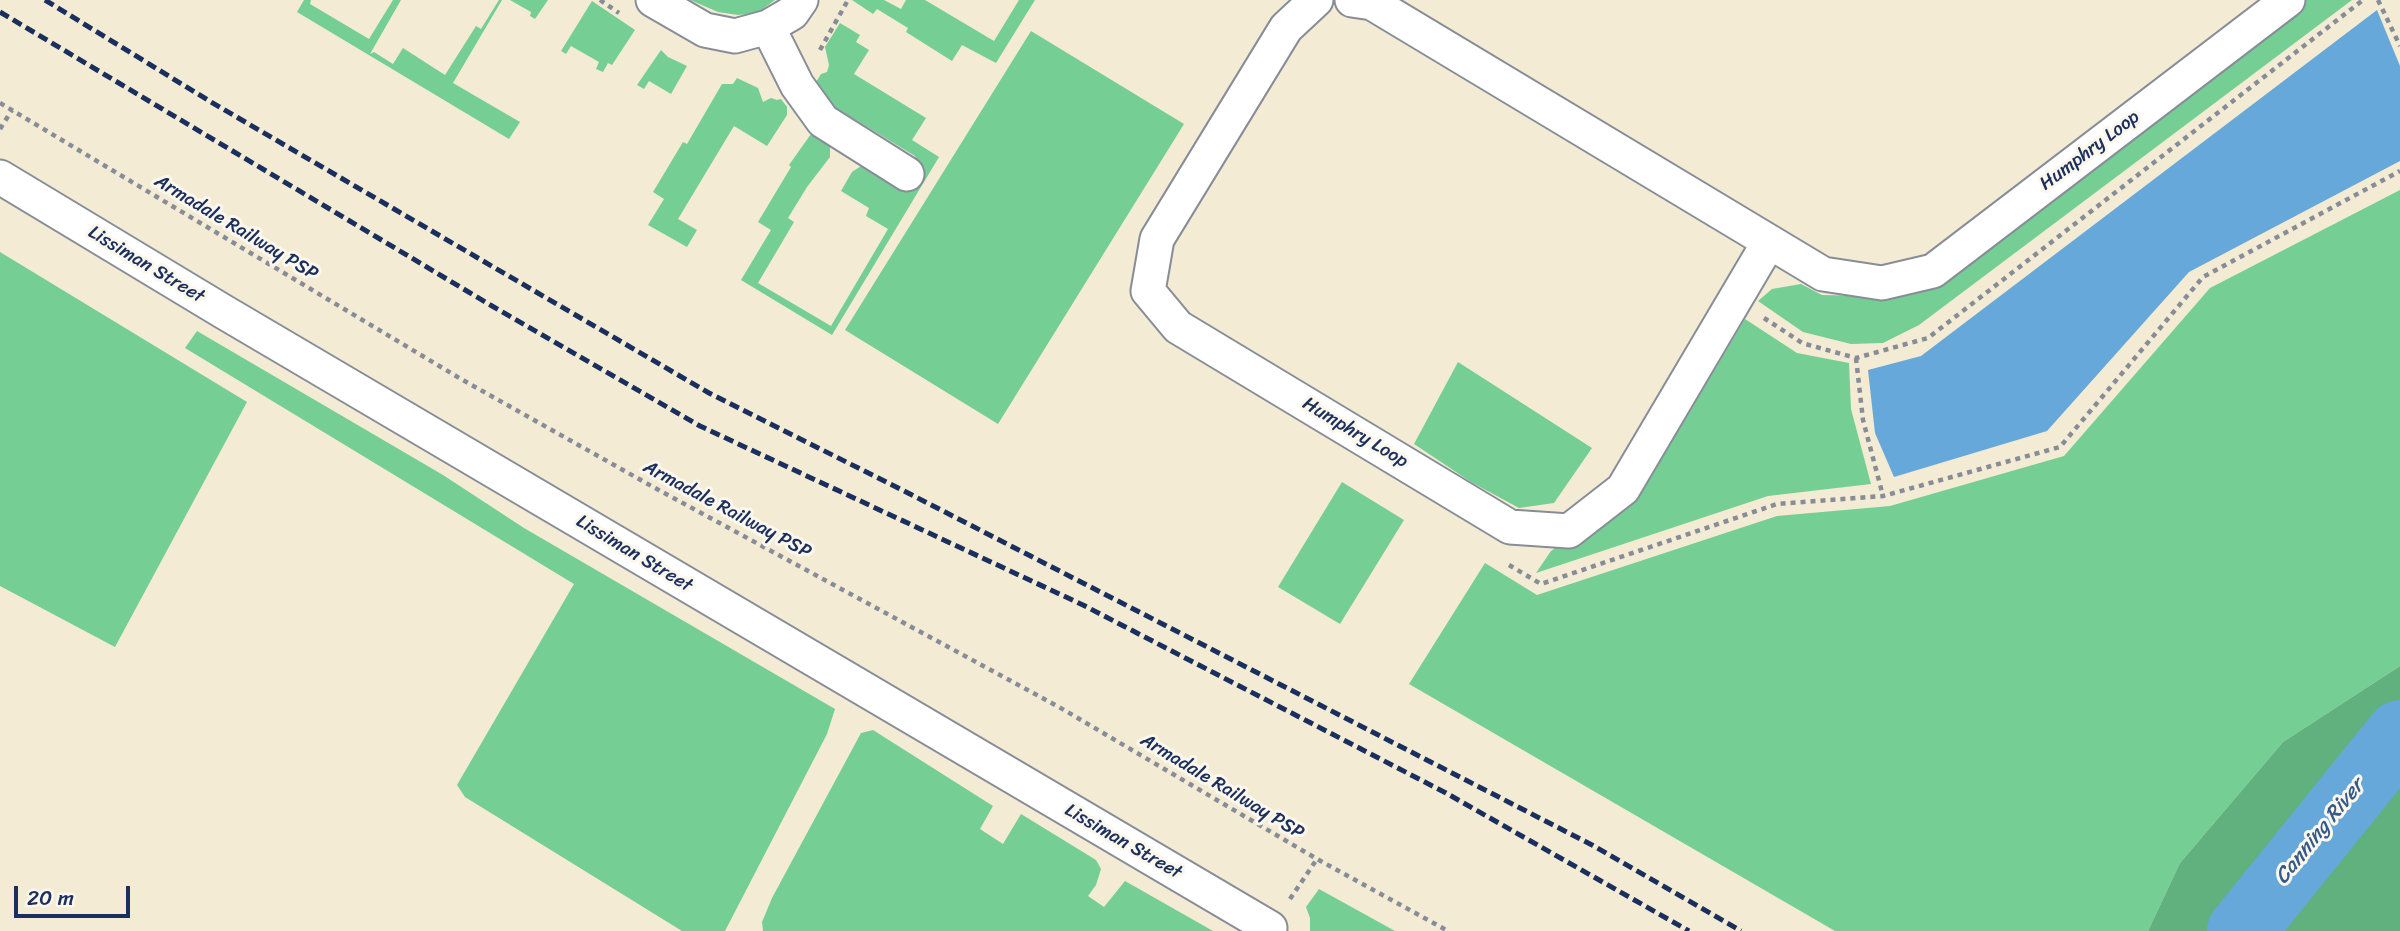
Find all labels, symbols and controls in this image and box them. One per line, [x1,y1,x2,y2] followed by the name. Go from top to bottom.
[2036,106,2144,196] street label: Humphry Loop
[150,170,322,286] street label: Armadale Railway PSP
[84,221,208,309] street label: Lissiman Street
[1298,393,1412,473] street label: Humphry Loop
[639,456,815,564] street label: Armadale Railway PSP
[572,510,696,598] street label: Lissiman Street
[1136,729,1308,845] street label: Armadale Railway PSP
[2270,775,2370,889] water label: Canning River
[1060,799,1186,885] street label: Lissiman Street
[18,872,133,916] scale bar
[27,879,74,917] text: 20 m

